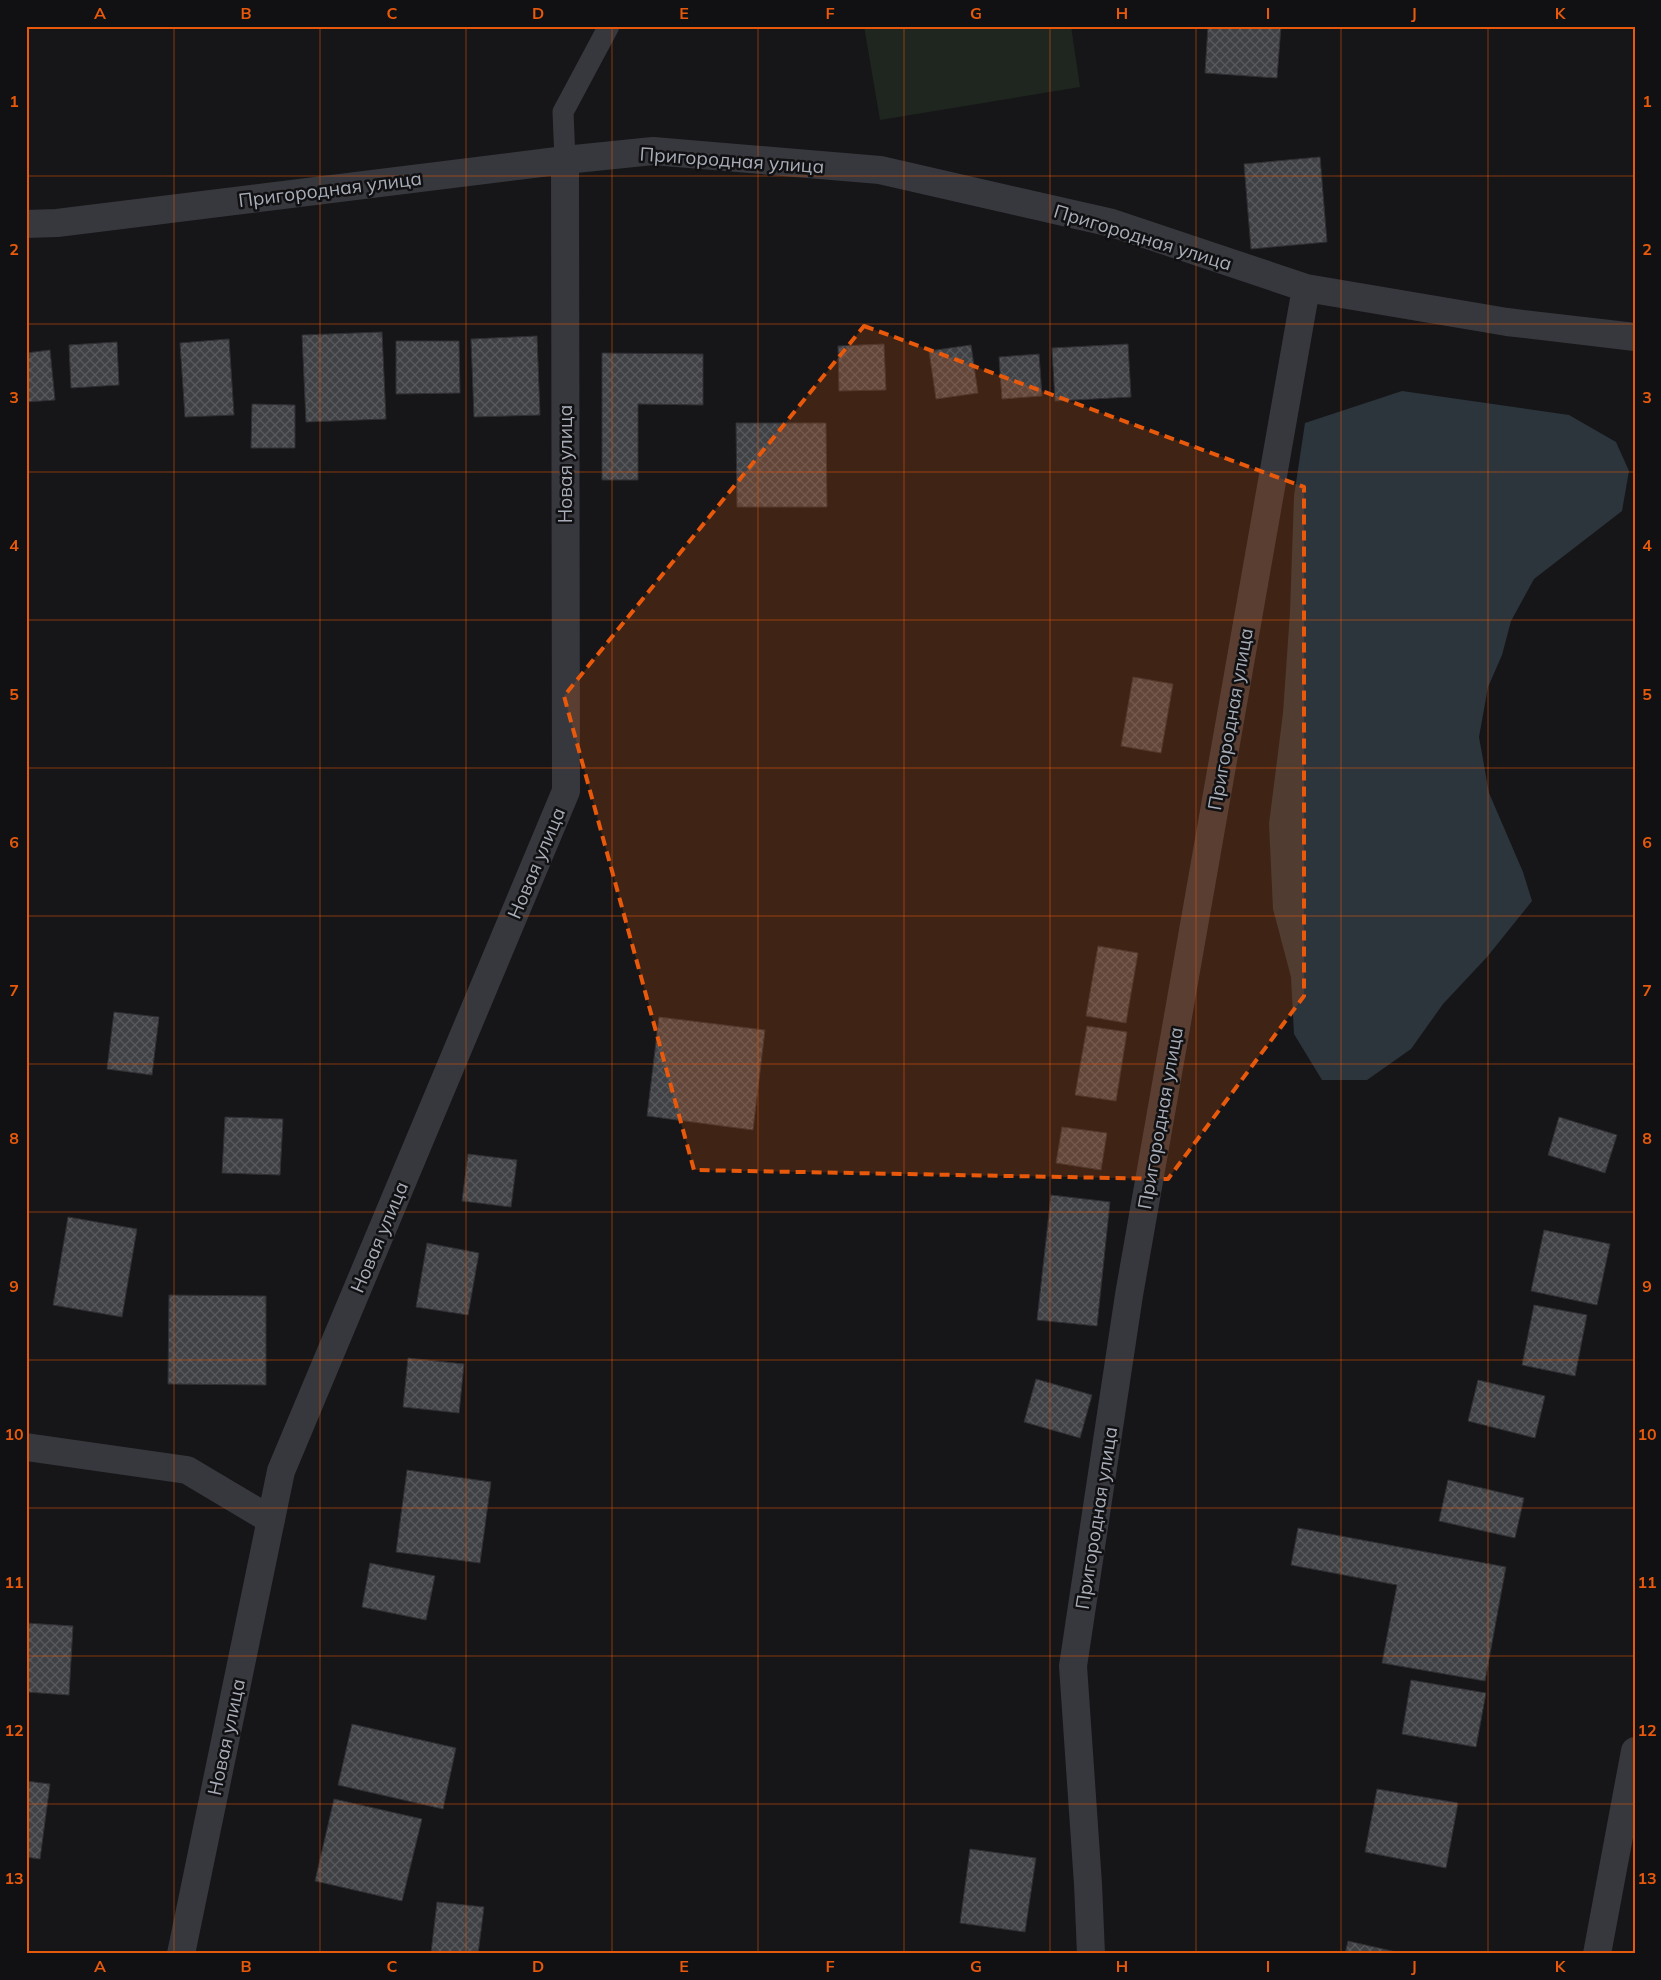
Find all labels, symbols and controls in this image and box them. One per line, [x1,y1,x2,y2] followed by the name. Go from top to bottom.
[94,3,106,23] text: A
[240,3,252,23] text: B
[387,3,398,23] text: C
[532,3,544,23] text: D
[679,3,689,23] text: E
[825,3,835,23] text: F
[970,3,982,23] text: G
[1116,3,1128,23] text: H
[1266,3,1270,23] text: I
[1411,3,1417,23] text: J
[1555,3,1567,23] text: K
[9,91,19,111] text: 1
[1642,91,1652,111] text: 1
[639,142,825,178] street label: Пригородная улица
[237,166,423,212] street label: Пригородная улица
[1051,199,1235,275] street label: Пригородная улица
[9,239,19,259] text: 2
[1642,239,1652,259] text: 2
[9,387,19,407] text: 3
[1642,387,1652,407] text: 3
[553,405,577,523] street label: Новая улица
[9,535,19,555] text: 4
[1642,535,1652,555] text: 4
[1202,626,1258,812] street label: Пригородная улица
[9,684,19,704] text: 5
[1642,684,1652,704] text: 5
[502,804,570,922] street label: Новая улица
[9,832,19,852] text: 6
[1642,832,1652,852] text: 6
[9,980,19,1000] text: 7
[1642,980,1652,1000] text: 7
[1132,1025,1188,1211] street label: Пригородная улица
[9,1128,19,1148] text: 8
[1642,1128,1652,1148] text: 8
[345,1178,413,1296] street label: Новая улица
[9,1276,19,1296] text: 9
[1642,1276,1652,1296] text: 9
[4,1424,24,1444] text: 10
[1637,1424,1657,1444] text: 10
[1070,1425,1122,1611] street label: Пригородная улица
[4,1572,24,1592] text: 11
[1637,1572,1657,1592] text: 11
[202,1677,250,1797] street label: Новая улица
[4,1720,24,1740] text: 12
[1637,1720,1657,1740] text: 12
[4,1868,24,1888] text: 13
[1637,1868,1657,1888] text: 13
[94,1956,106,1976] text: A
[240,1956,252,1976] text: B
[387,1956,398,1976] text: C
[532,1956,544,1976] text: D
[679,1956,689,1976] text: E
[825,1956,835,1976] text: F
[970,1956,982,1976] text: G
[1116,1956,1128,1976] text: H
[1266,1956,1270,1976] text: I
[1411,1956,1417,1976] text: J
[1555,1956,1567,1976] text: K

